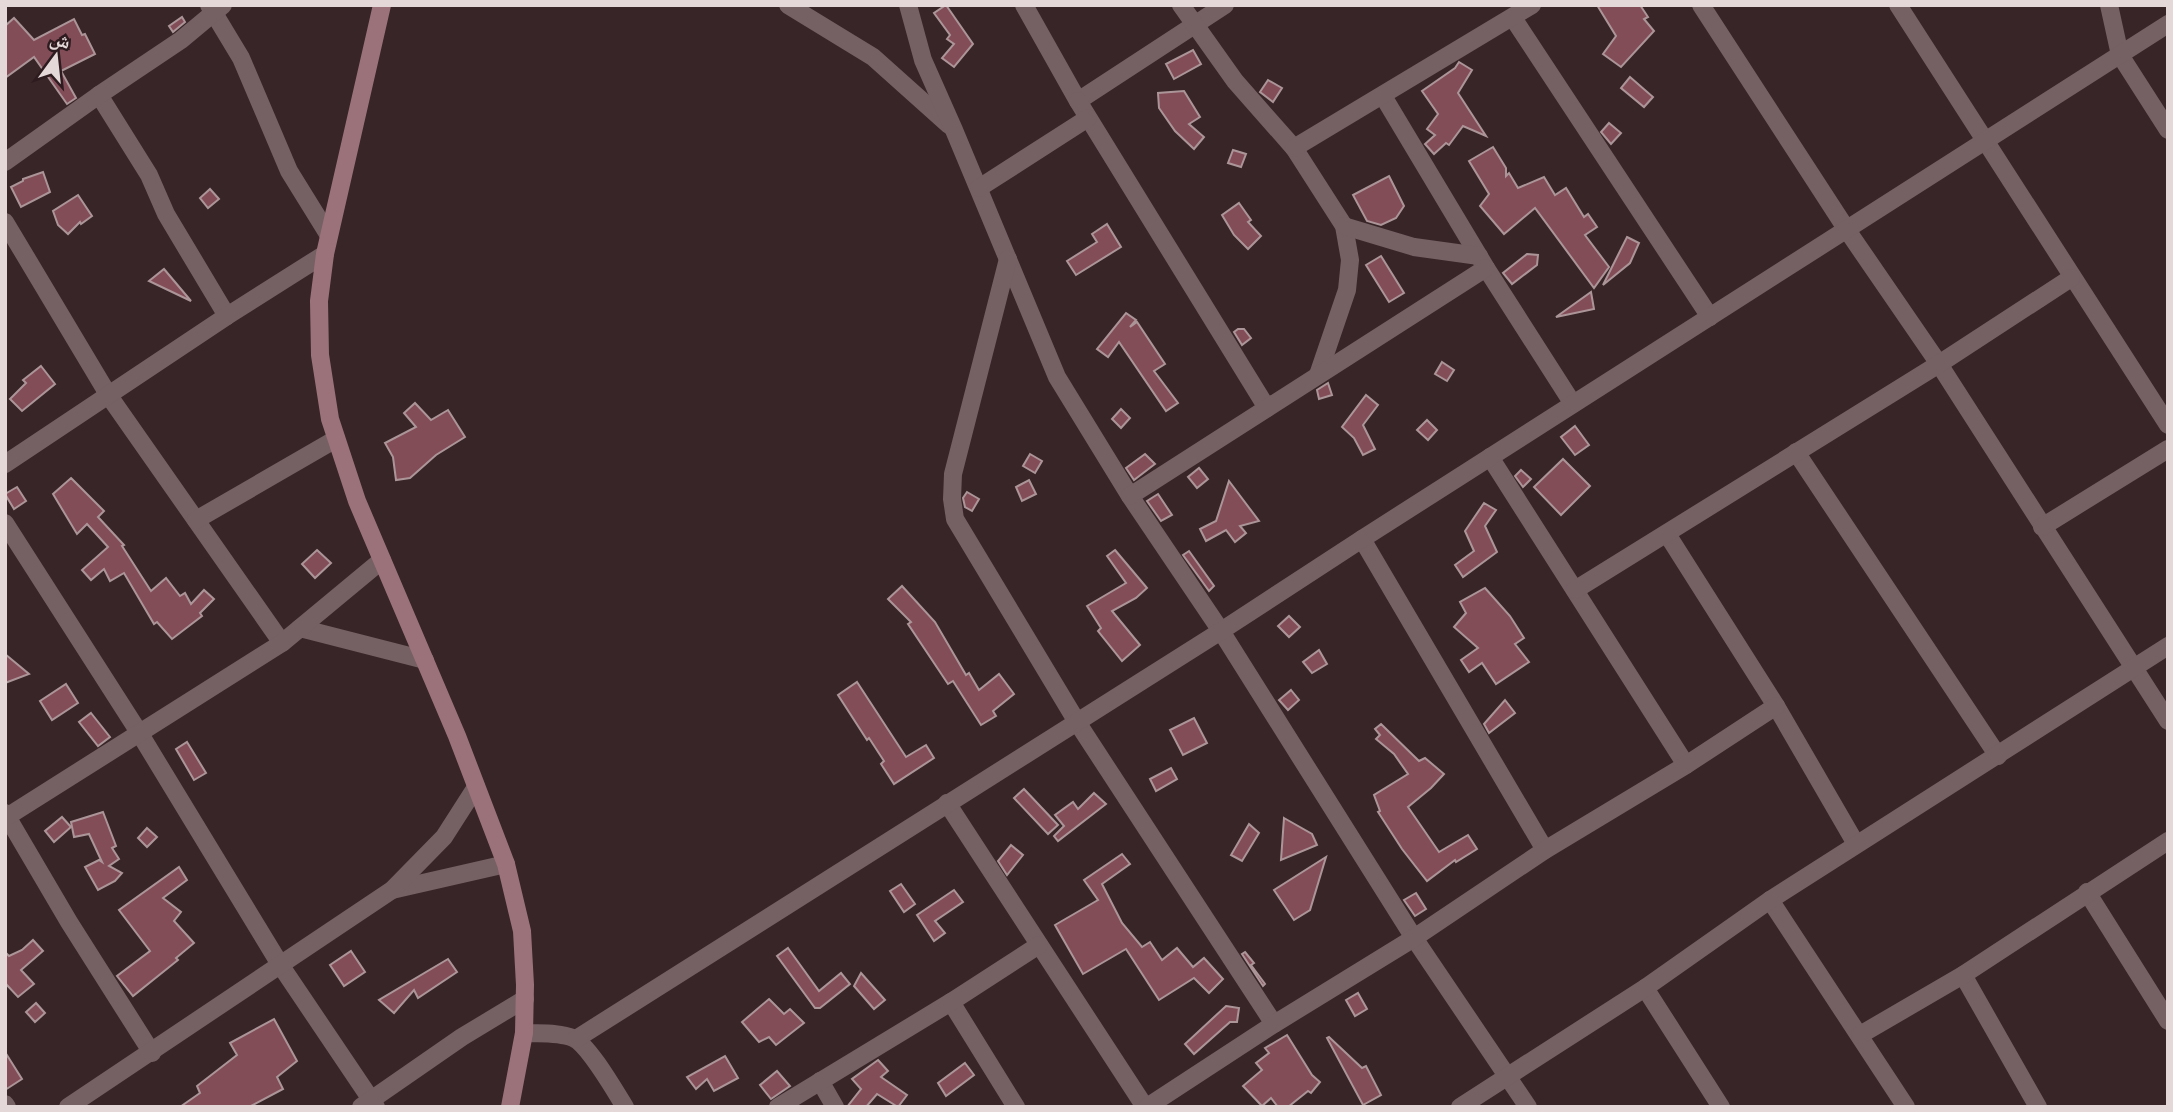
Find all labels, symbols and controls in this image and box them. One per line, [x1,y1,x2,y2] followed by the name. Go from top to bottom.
[21,21,91,91] north arrow
[48,25,73,54] text: ش

